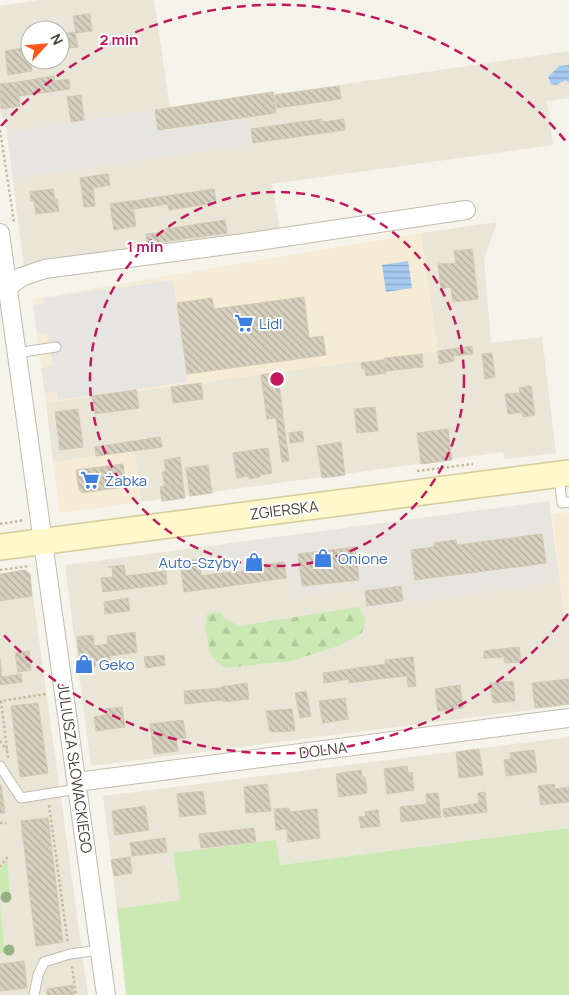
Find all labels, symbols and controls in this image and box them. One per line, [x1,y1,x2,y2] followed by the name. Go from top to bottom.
[20,20,70,70] north arrow
[99,29,139,50] text: 2 min
[46,30,68,48] text: N
[127,236,163,257] text: 1 min
[233,312,255,334] supermarket icon: Lidl
[259,313,283,334] place label: Lidl
[268,370,286,388] centre of rings
[79,469,101,491] supermarket icon: Żabka
[105,470,147,491] place label: Żabka
[249,495,320,525] street label: ZGIERSKA
[312,547,334,569] shop icon: Onione
[338,548,388,569] place label: Onione
[243,551,265,573] shop icon: Auto-Szyby
[158,552,239,573] place label: Auto-Szyby
[73,653,95,675] shop icon: Geko
[99,654,135,675] place label: Geko
[53,682,97,855] street label: JULIUSZA SŁOWACKIEGO
[298,737,349,763] street label: DOLNA

